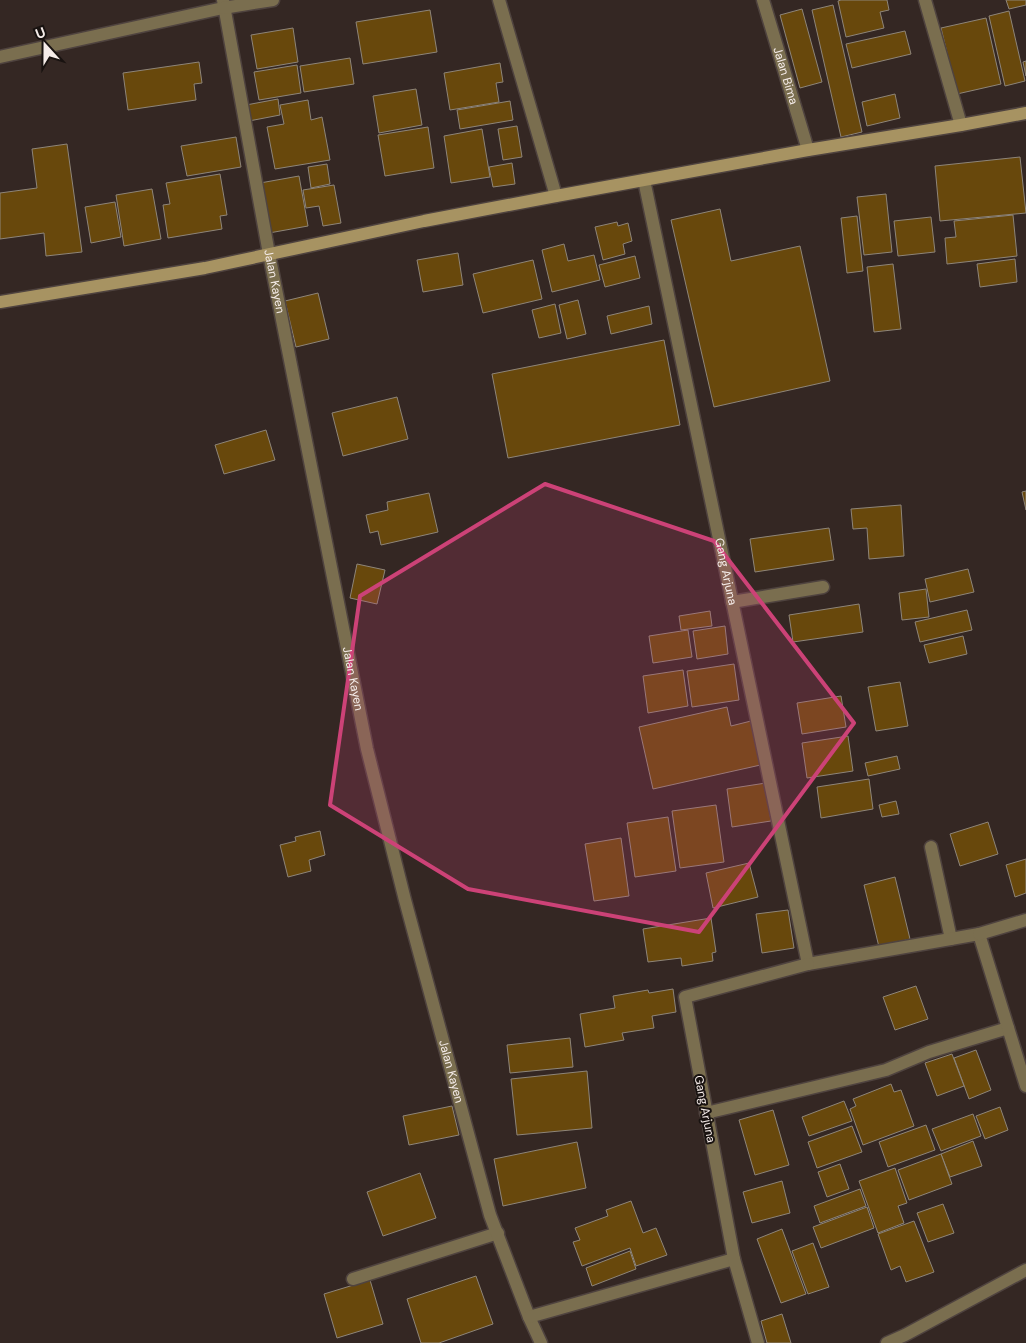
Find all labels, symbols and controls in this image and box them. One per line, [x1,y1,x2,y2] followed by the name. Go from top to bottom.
[20,20,70,70] north arrow
[33,23,48,43] text: U
[770,45,802,106] street label: Jalan Bima
[260,248,289,315] street label: Jalan Kayen
[711,537,741,606] street label: Gang Arjuna
[339,645,367,712] street label: Jalan Kayen
[435,1038,467,1105] street label: Jalan Kayen
[691,1074,719,1144] street label: Gang Arjuna

